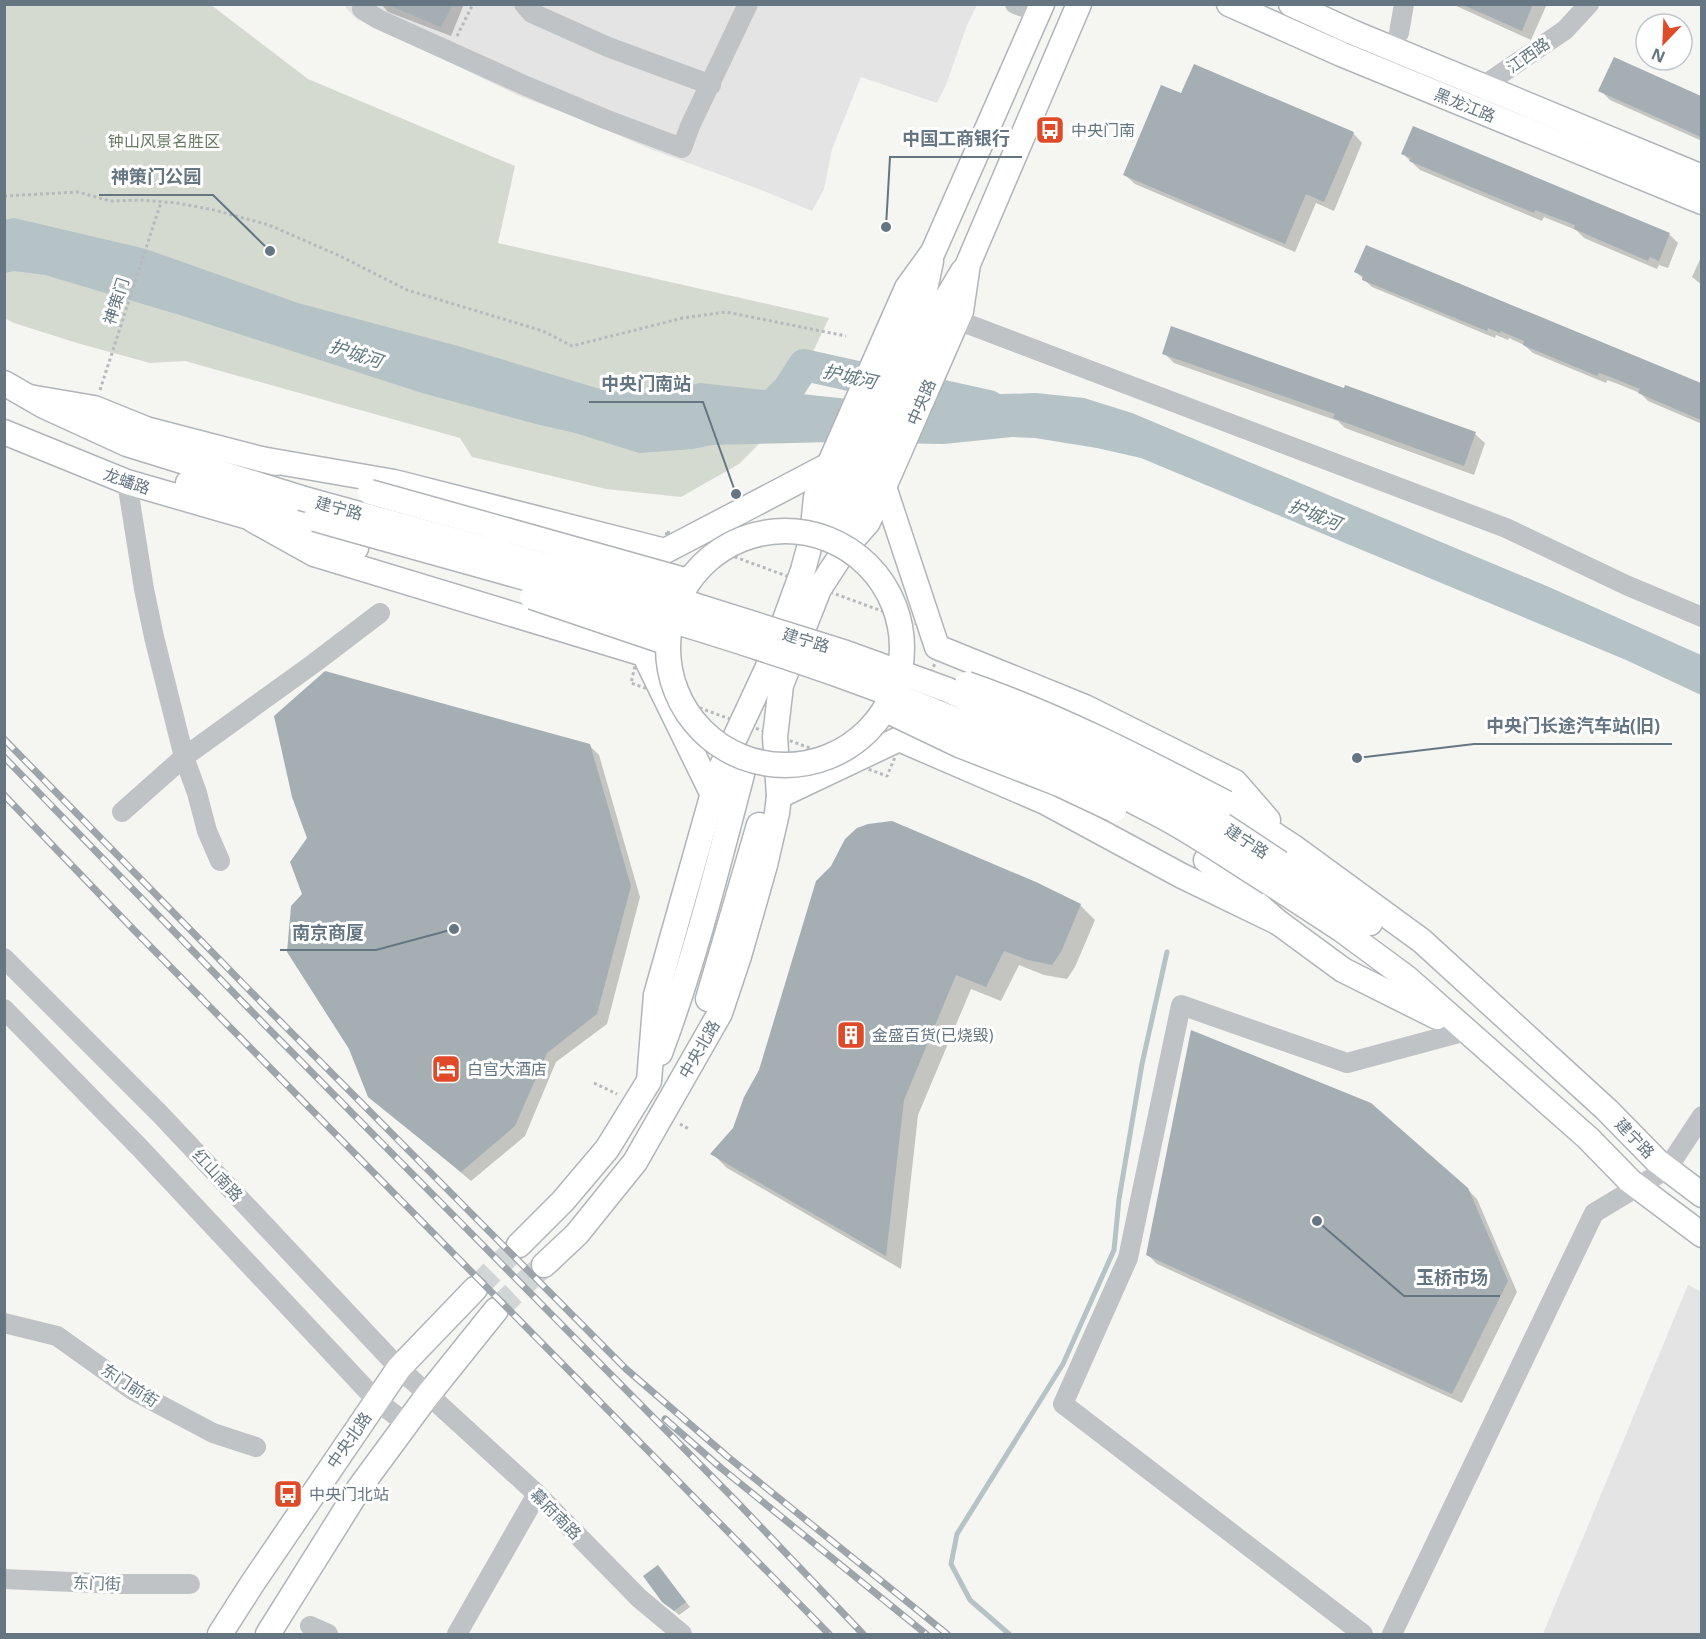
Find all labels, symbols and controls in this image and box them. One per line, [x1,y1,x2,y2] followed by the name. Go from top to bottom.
[1634,12,1694,72] north arrow
[1502,32,1554,78] street label: 江西路
[1648,43,1668,68] text: N
[1431,83,1499,127] street label: 黑龙江路
[1034,114,1066,146] bus stop icon: 中央门南
[1071,119,1135,141] place label: 中央门南
[890,121,1022,157] callout: 中国工商银行
[902,126,1010,150] text: 中国工商银行
[108,130,220,152] park label: 钟山风景名胜区
[99,159,213,195] callout: 神策门公园
[111,164,201,188] text: 神策门公园
[98,275,134,327] street label: 神策门
[327,333,388,374] water label: 护城河
[821,358,882,394] water label: 护城河
[589,366,703,402] callout: 中央门南站
[601,371,691,395] text: 中央门南站
[901,376,941,428] street label: 中央路
[101,463,153,499] street label: 龙蟠路
[313,491,365,525] street label: 建宁路
[1285,493,1347,536] water label: 护城河
[780,622,832,658] street label: 建宁路
[1474,708,1672,744] callout: 中央门长途汽车站(旧)
[1486,713,1660,737] text: 中央门长途汽车站(旧)
[1221,819,1273,863] street label: 建宁路
[280,914,376,950] callout: 南京商厦
[292,920,364,944] text: 南京商厦
[673,1016,725,1082] street label: 中央北路
[835,1019,867,1051] building icon: 金盛百货(已烧毁)
[872,1024,994,1046] place label: 金盛百货(已烧毁)
[430,1053,462,1085] hotel icon: 白宫大酒店
[467,1058,547,1080] place label: 白宫大酒店
[1610,1113,1660,1163] street label: 建宁路
[188,1144,248,1206] street label: 红山南路
[1404,1260,1500,1296] callout: 玉桥市场
[1416,1265,1488,1289] text: 玉桥市场
[97,1358,163,1412] street label: 东门前街
[322,1407,376,1473] street label: 中央北路
[272,1478,304,1510] bus stop icon: 中央门北站
[309,1483,389,1505] place label: 中央门北站
[526,1484,586,1544] street label: 幕府南路
[73,1571,121,1595] street label: 东门街

